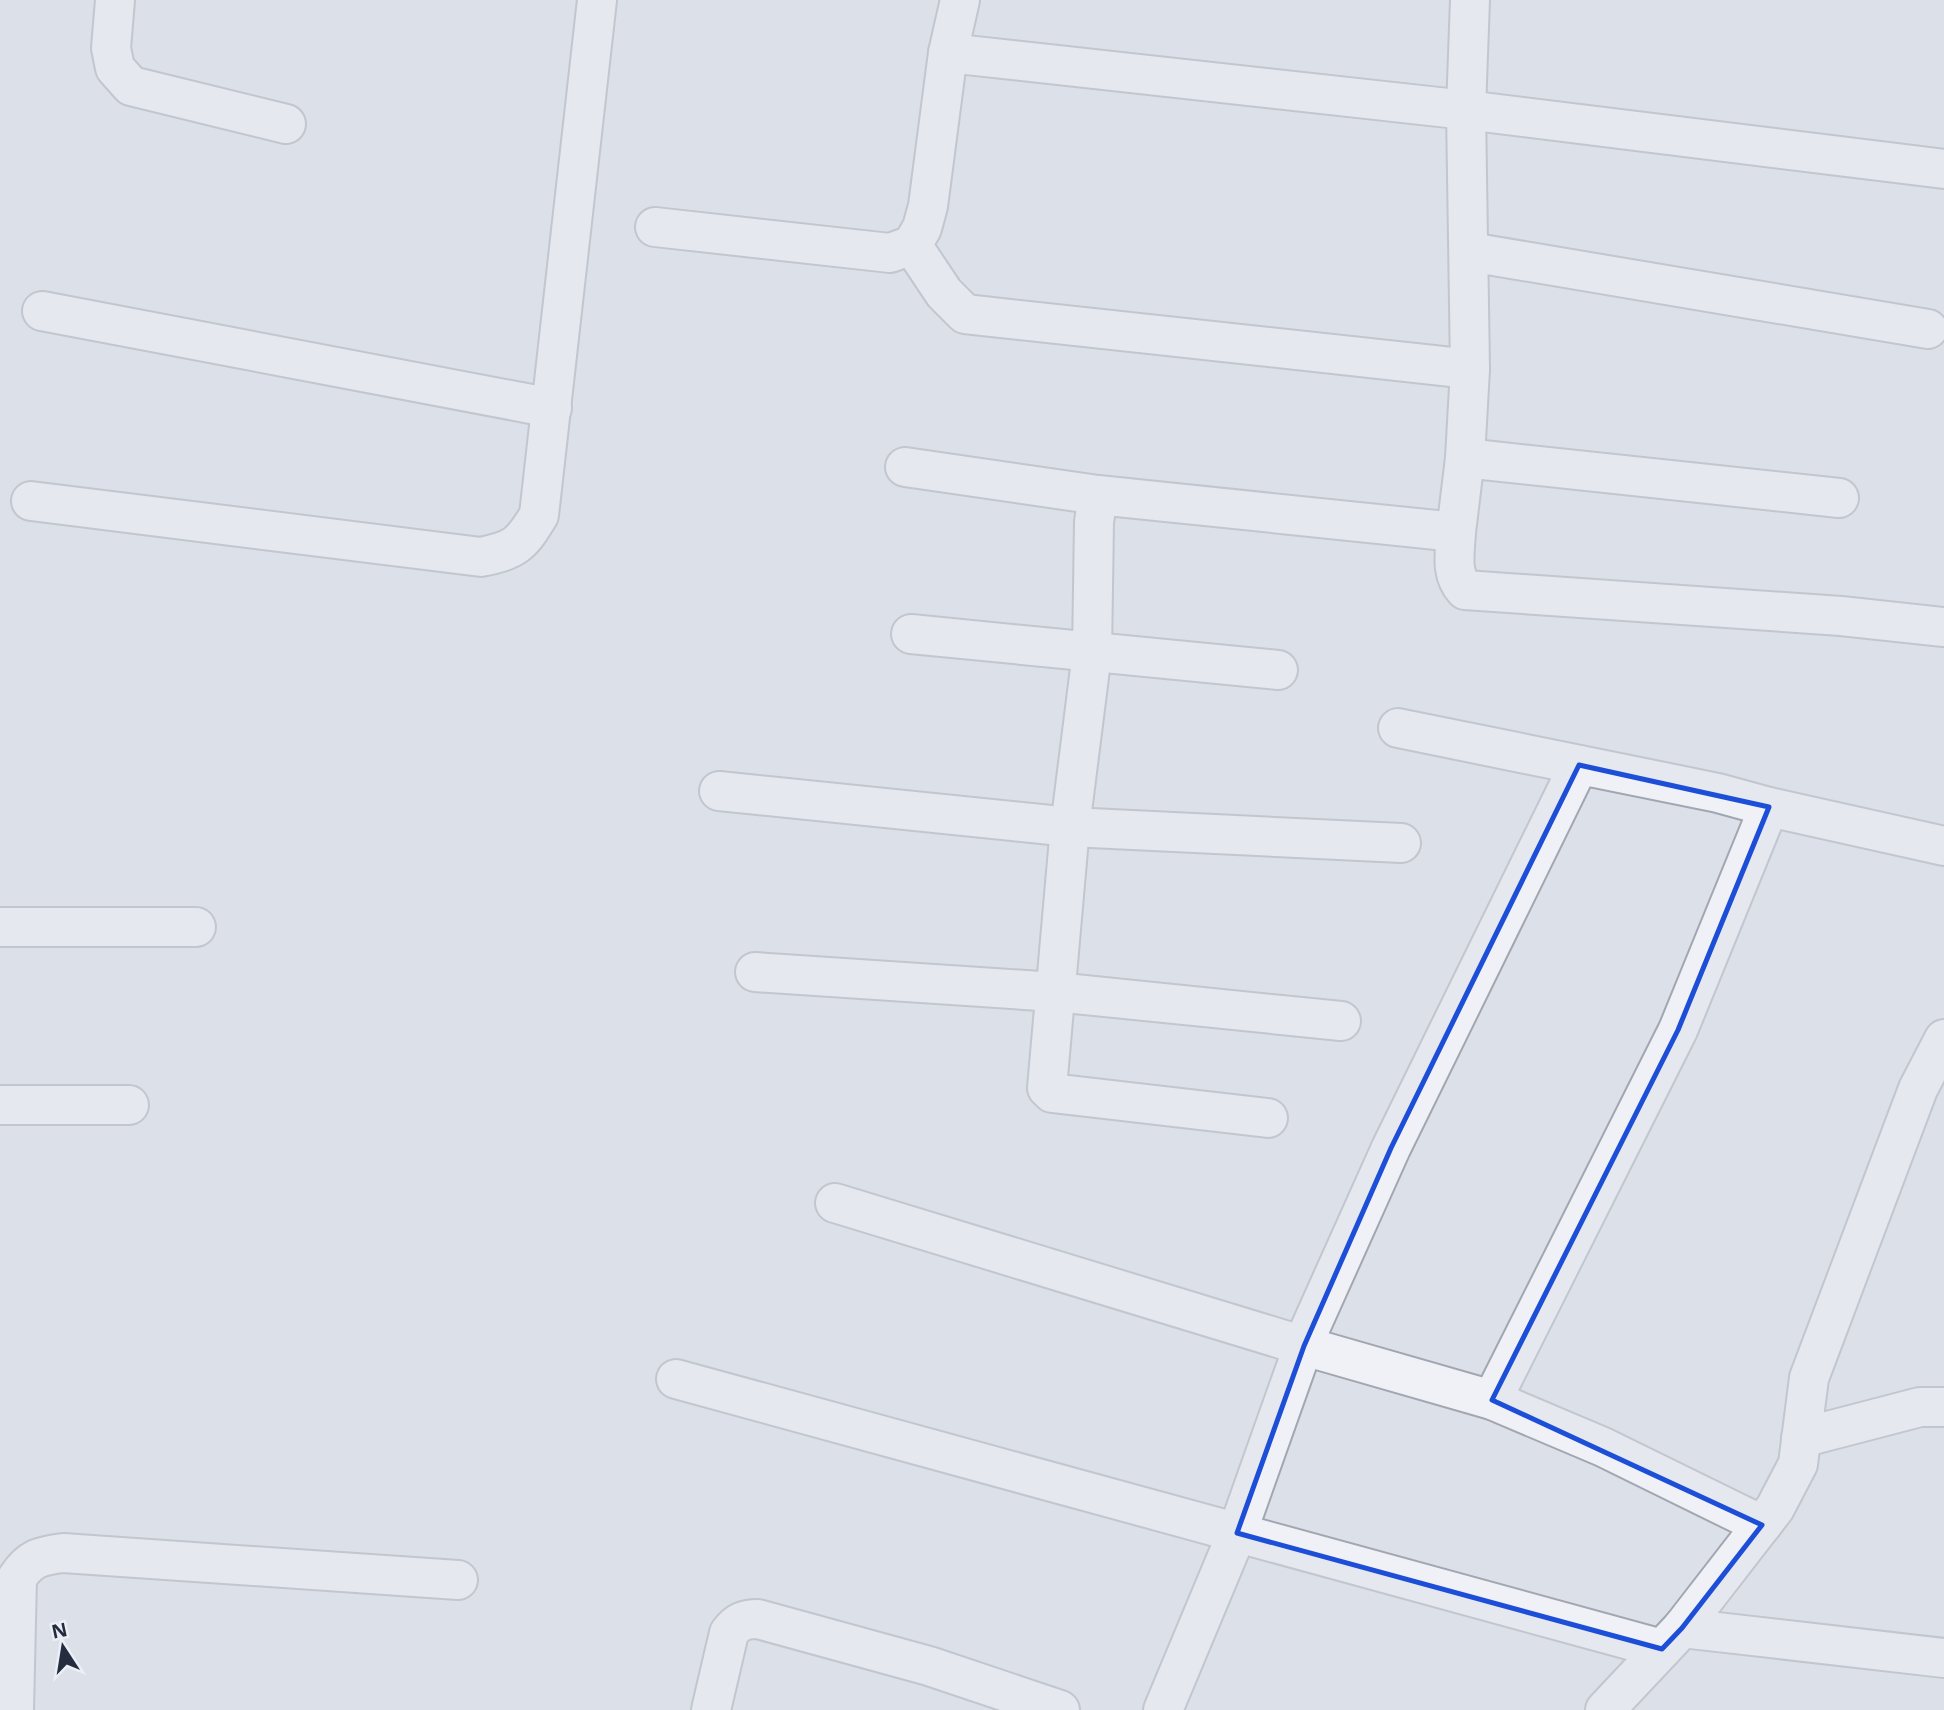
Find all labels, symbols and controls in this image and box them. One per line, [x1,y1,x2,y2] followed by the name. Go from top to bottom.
[28,1612,98,1682] north arrow
[49,1616,70,1645] text: N

